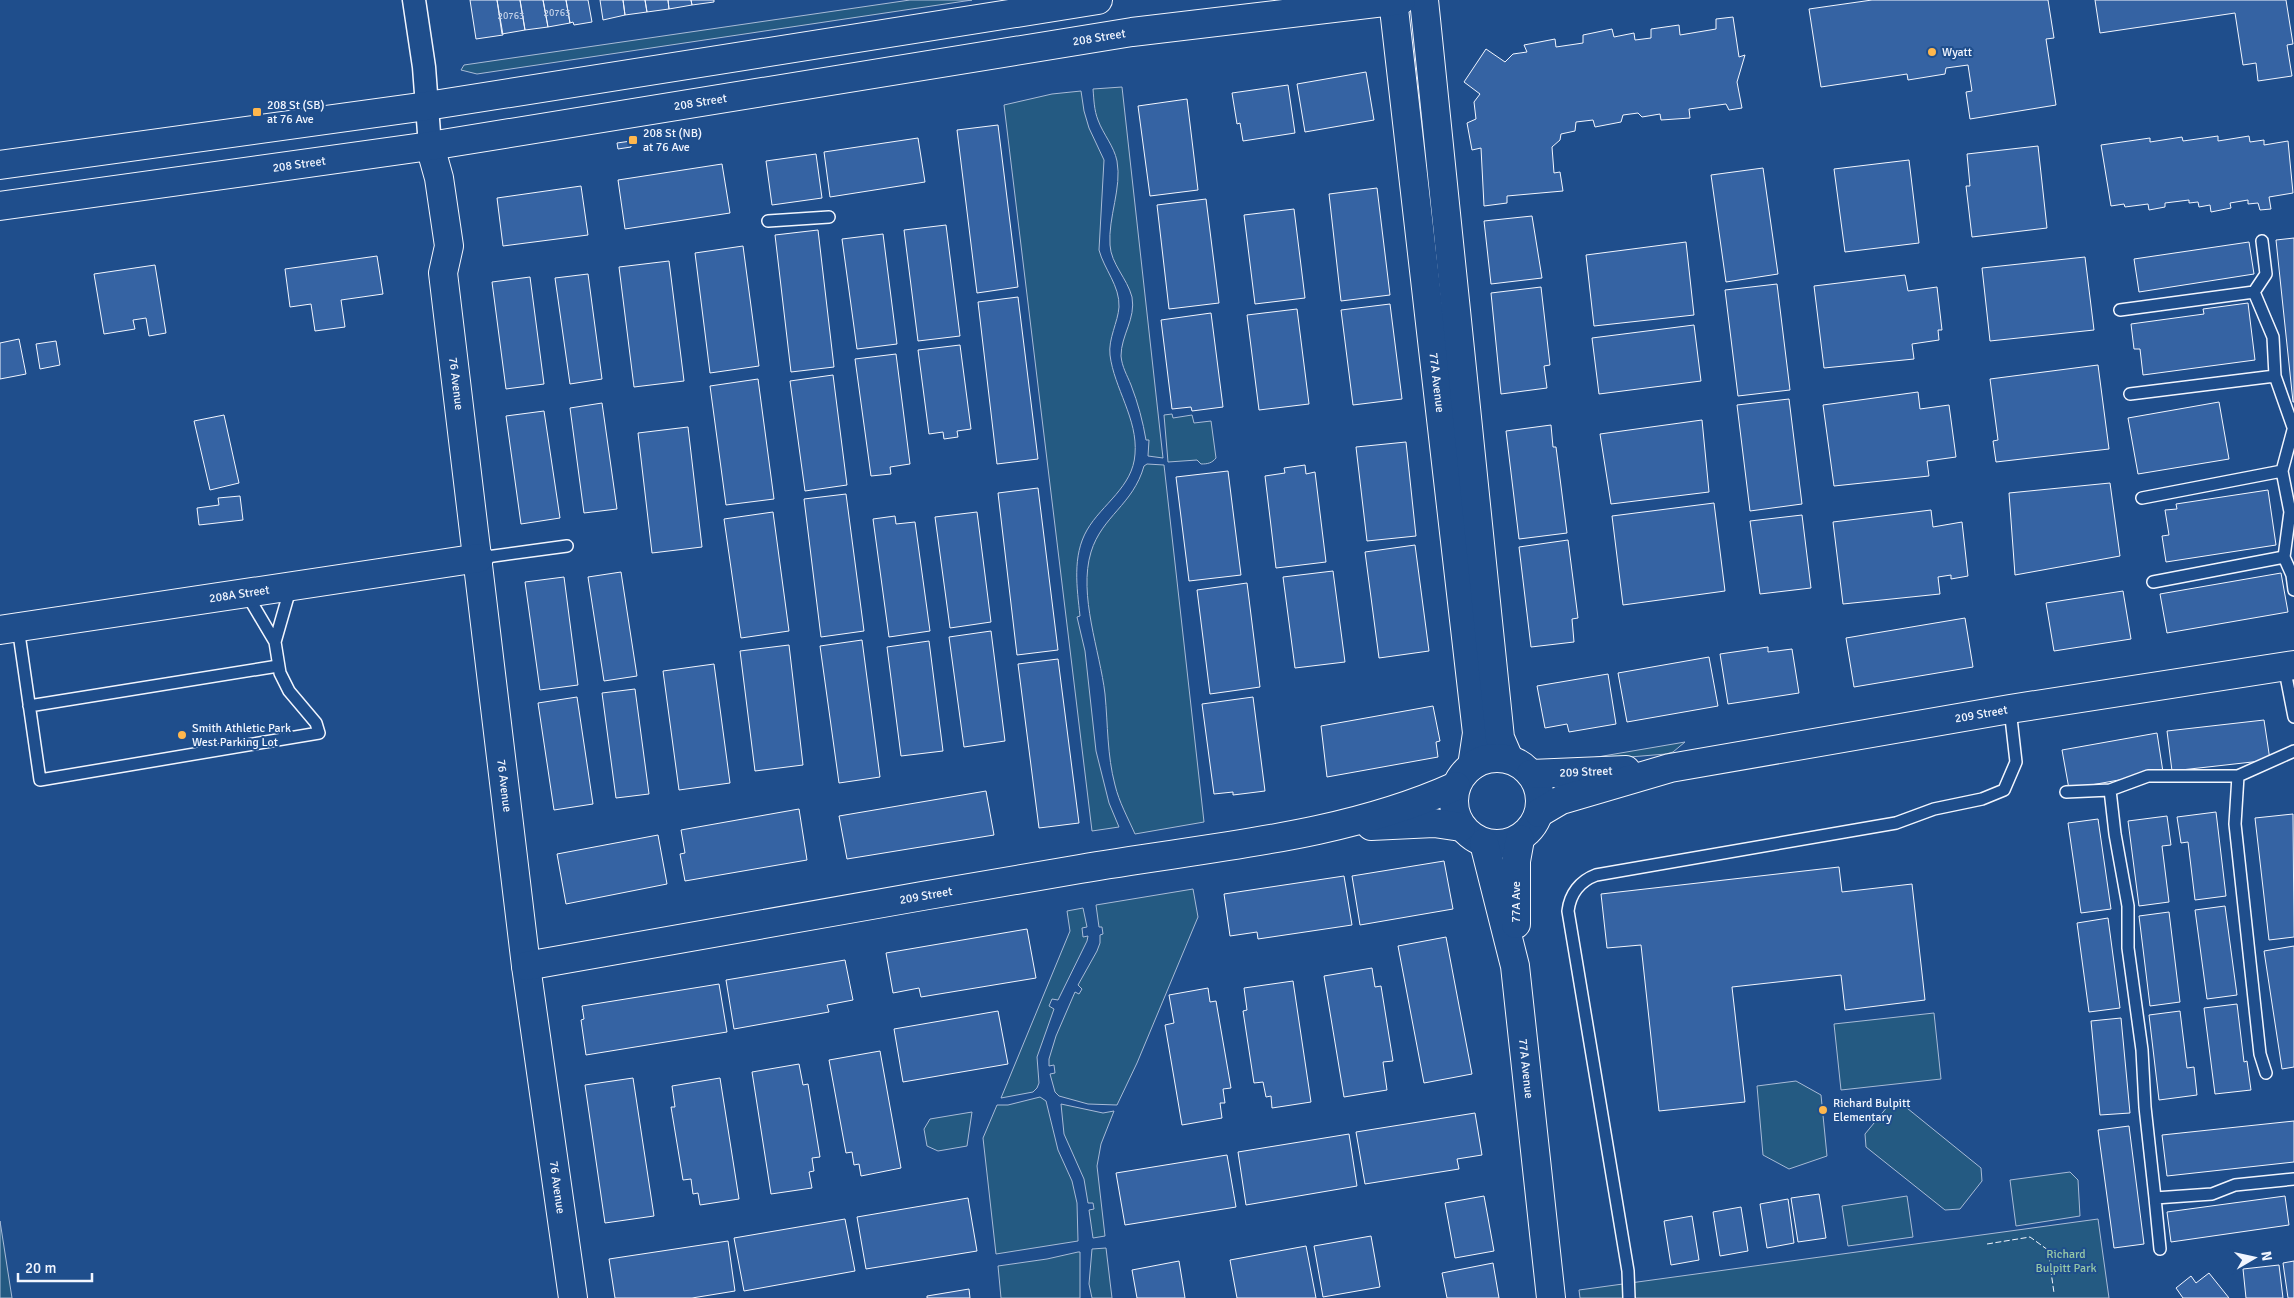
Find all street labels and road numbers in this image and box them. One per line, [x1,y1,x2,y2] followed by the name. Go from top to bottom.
[1072,26,1127,50] street label: 208 Street
[673,91,728,114] street label: 208 Street
[272,154,327,176] street label: 208 Street
[1425,352,1447,413] street label: 77A Avenue
[445,356,466,411] street label: 76 Avenue
[208,583,271,606] street label: 208A Street
[1954,703,2009,726] street label: 209 Street
[493,758,515,813] street label: 76 Avenue
[1559,764,1613,781] street label: 209 Street
[1509,881,1524,923] street label: 77A Ave
[898,884,953,908] street label: 209 Street
[1515,1038,1536,1100] street label: 77A Avenue
[546,1160,568,1215] street label: 76 Avenue

